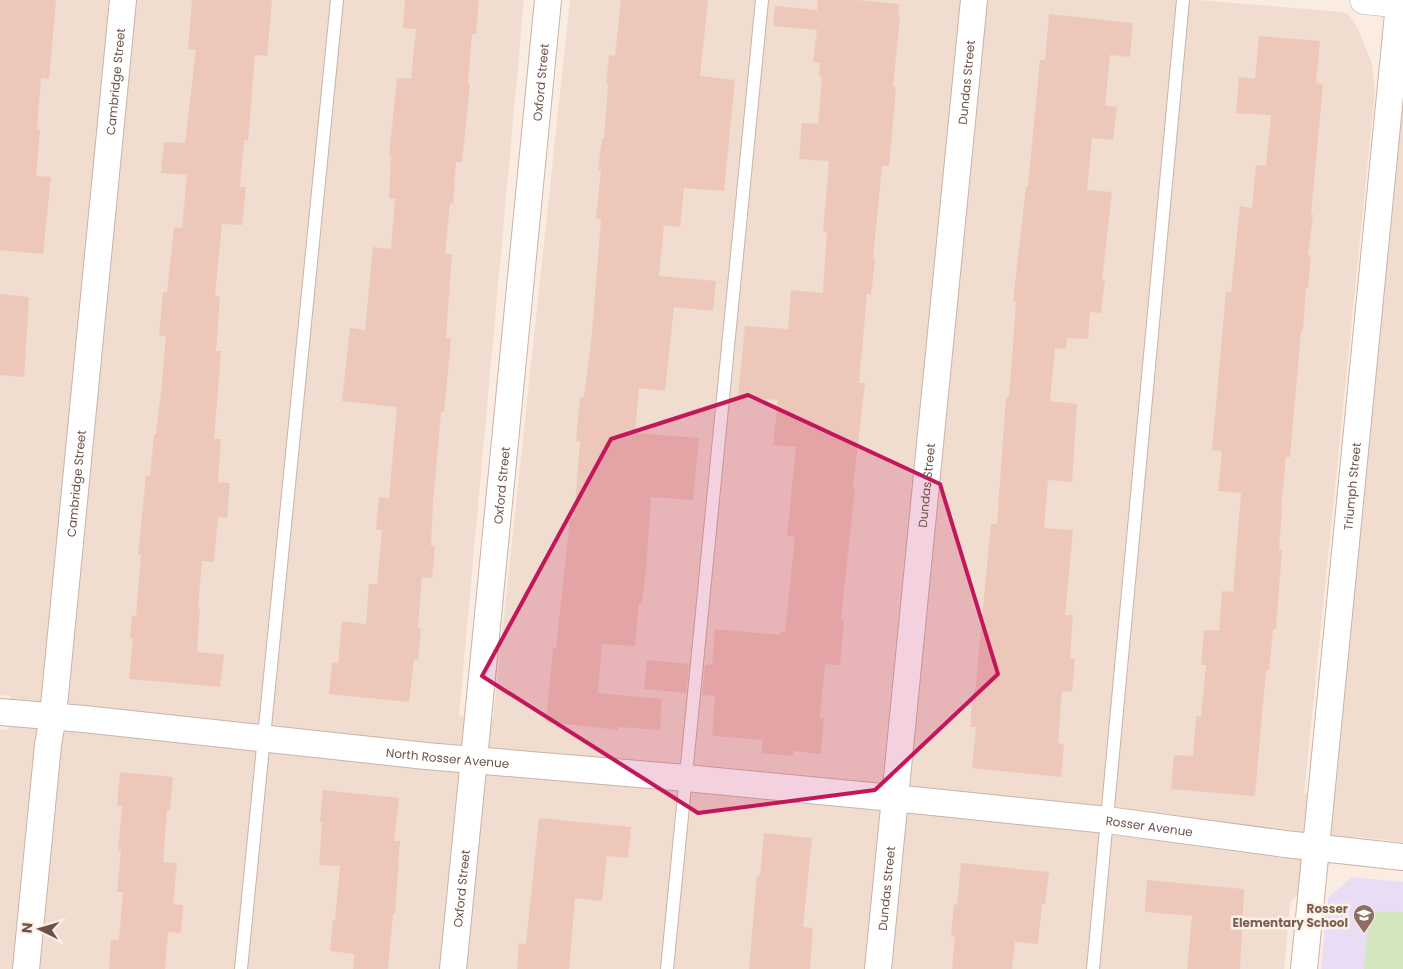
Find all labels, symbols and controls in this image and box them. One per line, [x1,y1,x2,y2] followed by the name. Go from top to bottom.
[101,27,129,136] street label: Cambridge Street
[953,39,978,125] street label: Dundas Street
[528,43,552,122] street label: Oxford Street
[62,429,89,538] street label: Cambridge Street
[913,442,939,528] street label: Dundas Street
[1339,442,1364,531] street label: Triumph Street
[489,446,513,525] street label: Oxford Street
[385,743,510,772] street label: North Rosser Avenue
[1105,811,1194,840] street label: Rosser Avenue
[873,845,899,931] street label: Dundas Street
[449,849,473,928] street label: Oxford Street
[1233,900,1348,931] place label: Rosser Elementary School
[1352,903,1376,934] school or university icon: Rosser Elementary School
[15,904,65,954] north arrow
[17,922,37,934] text: N

